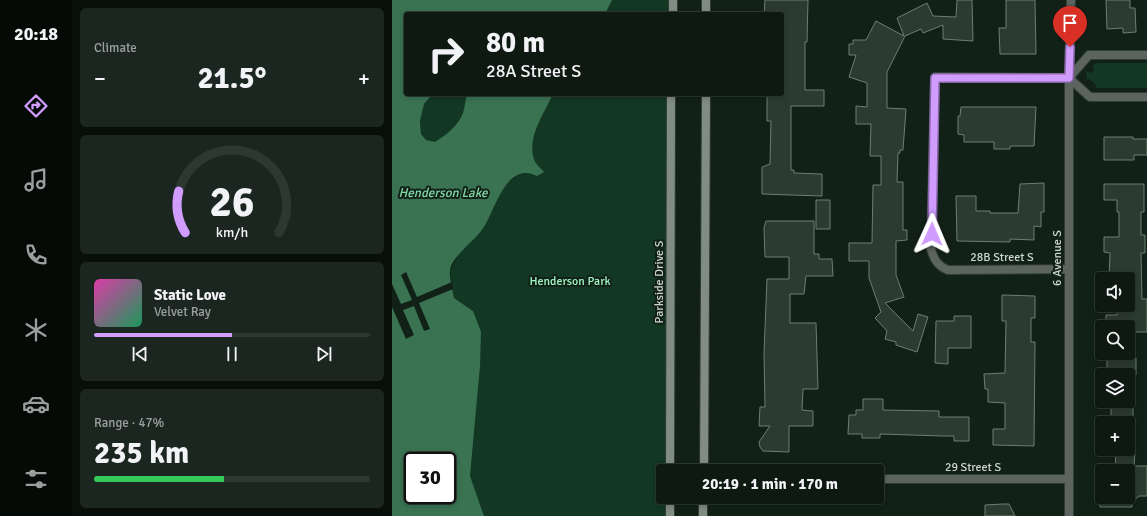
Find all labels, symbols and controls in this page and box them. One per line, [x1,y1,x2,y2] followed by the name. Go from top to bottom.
[1053,6,1087,47] pin
[1059,12,1081,34] icon: arrive
[14,23,58,45] text: 20:18
[486,26,545,60] text: 80 m
[420,28,472,80] icon: right
[94,40,137,56] text: Climate
[197,60,267,97] text: 21.5°
[486,60,581,82] text: 28A Street S
[94,65,106,92] text: −
[358,65,370,92] text: +
[22,92,50,120] icon: directions
[22,166,50,194] icon: music
[210,176,254,227] text: 26
[399,185,489,201] water label: Henderson Lake
[911,213,953,255] position arrow
[216,223,248,240] text: km/h
[1050,230,1065,286] street label: 6 Avenue S
[652,240,667,323] street label: Parkside Drive S
[22,241,50,269] icon: phone
[970,250,1034,265] street label: 28B Street S
[1095,272,1135,504] map controls
[1095,272,1135,312] button: sound
[529,274,611,289] park label: Henderson Park
[154,286,226,304] text: Static Love
[154,304,211,320] text: Velvet Ray
[22,316,50,344] icon: climate
[1095,320,1135,360] button: search
[129,343,151,365] icon: previous
[221,343,243,365] icon: pause
[313,343,335,365] icon: next
[1095,368,1135,408] button: layers
[22,390,50,418] icon: car
[94,415,164,431] text: Range · 47%
[1095,416,1135,456] button: +
[94,435,189,472] text: 235 km
[404,452,456,504] speed limit sign: 30
[945,460,1001,475] street label: 29 Street S
[1095,464,1135,504] button: −
[22,465,50,493] icon: filters
[702,475,838,493] text: 20:19 · 1 min · 170 m

